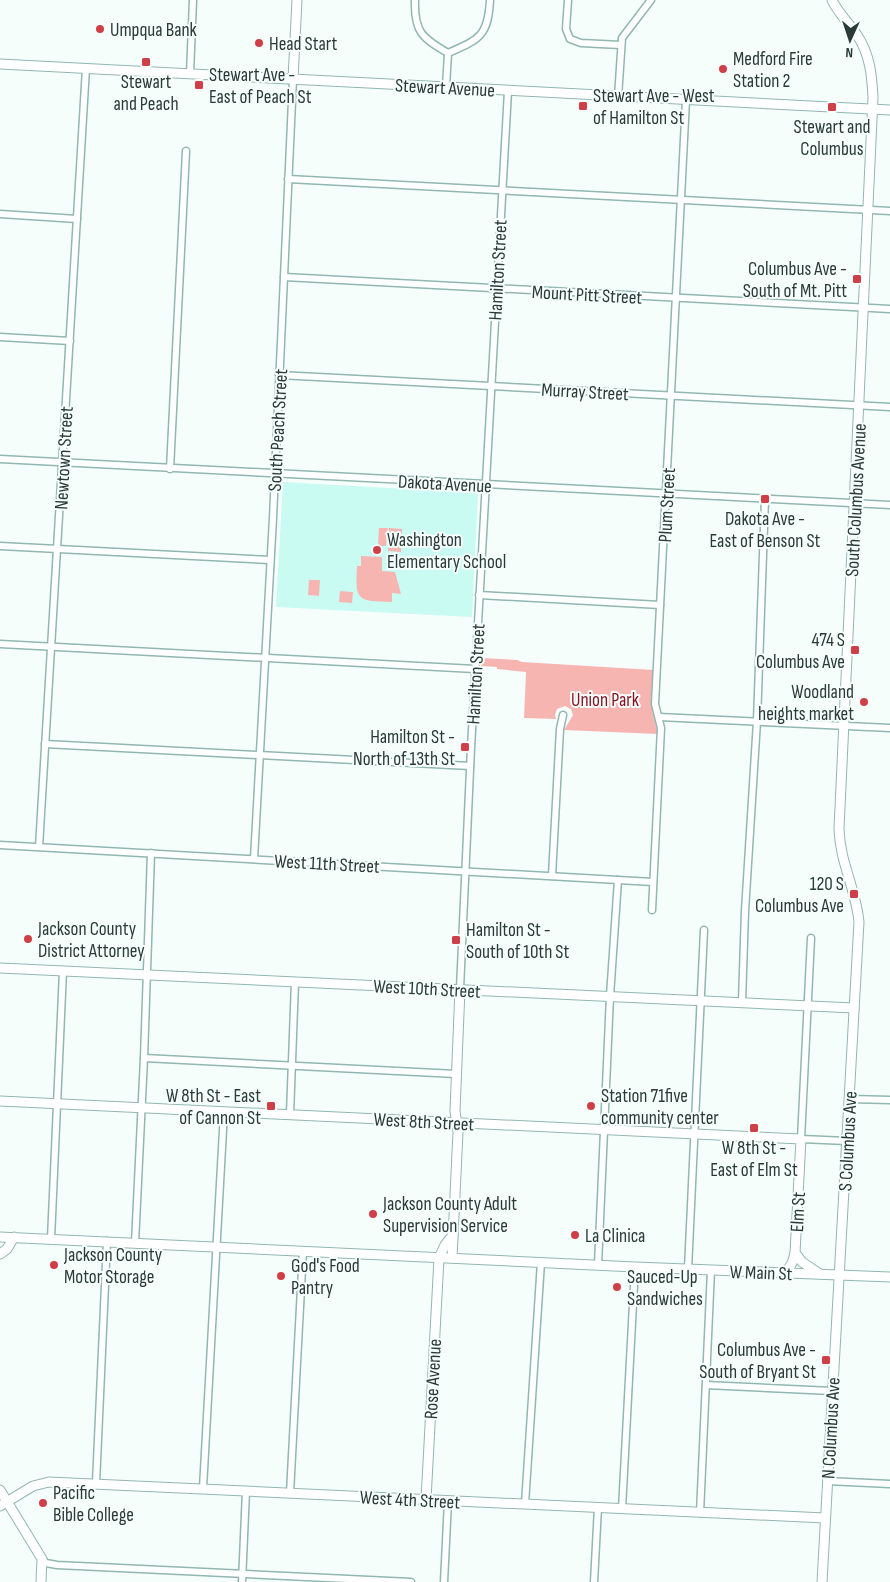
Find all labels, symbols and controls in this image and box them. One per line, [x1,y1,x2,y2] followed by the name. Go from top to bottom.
[825,15,875,65] north arrow
[110,19,198,42] place label: Umpqua Bank
[94,23,106,35] marker: Umpqua Bank
[269,33,337,56] place label: Head Start
[253,37,265,49] marker: Head Start
[845,44,854,61] text: N
[733,48,813,93] place label: Medford Fire Station 2
[140,56,152,68] marker: Stewart and Peach
[717,63,729,75] marker: Medford Fire Station 2
[209,64,312,109] place label: Stewart Ave - East of Peach St
[113,71,179,116] place label: Stewart and Peach
[394,74,495,103] street label: Stewart Avenue
[193,79,205,91] marker: Stewart Ave - East of Peach St
[593,85,715,130] place label: Stewart Ave - West of Hamilton St
[577,100,589,112] marker: Stewart Ave - West of Hamilton St
[826,101,838,113] marker: Stewart and Columbus
[794,116,870,161] place label: Stewart and Columbus
[484,219,513,321] street label: Hamilton Street
[743,258,847,303] place label: Columbus Ave - South of Mt. Pitt
[851,273,863,285] marker: Columbus Ave - South of Mt. Pitt
[531,281,643,310] street label: Mount Pitt Street
[264,368,293,492] street label: South Peach Street
[541,379,629,406] street label: Murray Street
[50,406,79,510] street label: Newtown Street
[841,423,872,577] street label: South Columbus Avenue
[654,467,681,543] street label: Plum Street
[397,471,492,498] street label: Dakota Avenue
[759,493,771,505] marker: Dakota Ave - East of Benson St
[710,508,821,553] place label: Dakota Ave - East of Benson St
[387,529,506,574] place label: Washington Elementary School
[371,544,383,556] marker: Washington Elementary School
[462,623,491,725] street label: Hamilton Street
[756,629,845,674] place label: 474 S Columbus Ave
[849,644,861,656] marker: 474 S Columbus Ave
[758,681,854,726] place label: Woodland heights market
[571,689,640,712] park label: Union Park
[858,696,870,708] marker: Woodland heights market
[353,726,455,771] place label: Hamilton St - North of 13th St
[459,741,471,753] marker: Hamilton St - North of 13th St
[274,850,380,879] street label: West 11th Street
[755,873,844,918] place label: 120 S Columbus Ave
[848,888,860,900] marker: 120 S Columbus Ave
[37,918,145,963] place label: Jackson County District Attorney
[466,919,569,964] place label: Hamilton St - South of 10th St
[22,933,34,945] marker: Jackson County District Attorney
[450,934,462,946] marker: Hamilton St - South of 10th St
[373,975,481,1004] street label: West 10th Street
[166,1085,261,1130] place label: W 8th St - East of Cannon St
[601,1085,719,1130] place label: Station 71five community center
[834,1090,863,1192] street label: S Columbus Ave
[265,1100,277,1112] marker: W 8th St - East of Cannon St
[585,1100,597,1112] marker: Station 71five community center
[373,1108,475,1137] street label: West 8th Street
[748,1122,760,1134] marker: W 8th St - East of Elm St
[710,1137,798,1182] place label: W 8th St - East of Elm St
[786,1191,811,1233] street label: Elm St
[382,1193,517,1238] place label: Jackson County Adult Supervision Service
[367,1208,379,1220] marker: Jackson County Adult Supervision Service
[585,1225,645,1248] place label: La Clinica
[569,1229,581,1241] marker: La Clinica
[63,1244,163,1289] place label: Jackson County Motor Storage
[291,1255,360,1300] place label: God's Food Pantry
[48,1259,60,1271] marker: Jackson County Motor Storage
[729,1261,793,1286] street label: W Main St
[627,1266,703,1311] place label: Sauced-Up Sandwiches
[275,1270,287,1282] marker: God's Food Pantry
[611,1281,623,1293] marker: Sauced-Up Sandwiches
[420,1338,447,1420] street label: Rose Avenue
[699,1339,816,1384] place label: Columbus Ave - South of Bryant St
[820,1354,832,1366] marker: Columbus Ave - South of Bryant St
[817,1377,846,1479] street label: N Columbus Ave
[53,1482,134,1527] place label: Pacific Bible College
[359,1486,461,1515] street label: West 4th Street
[37,1497,49,1509] marker: Pacific Bible College

